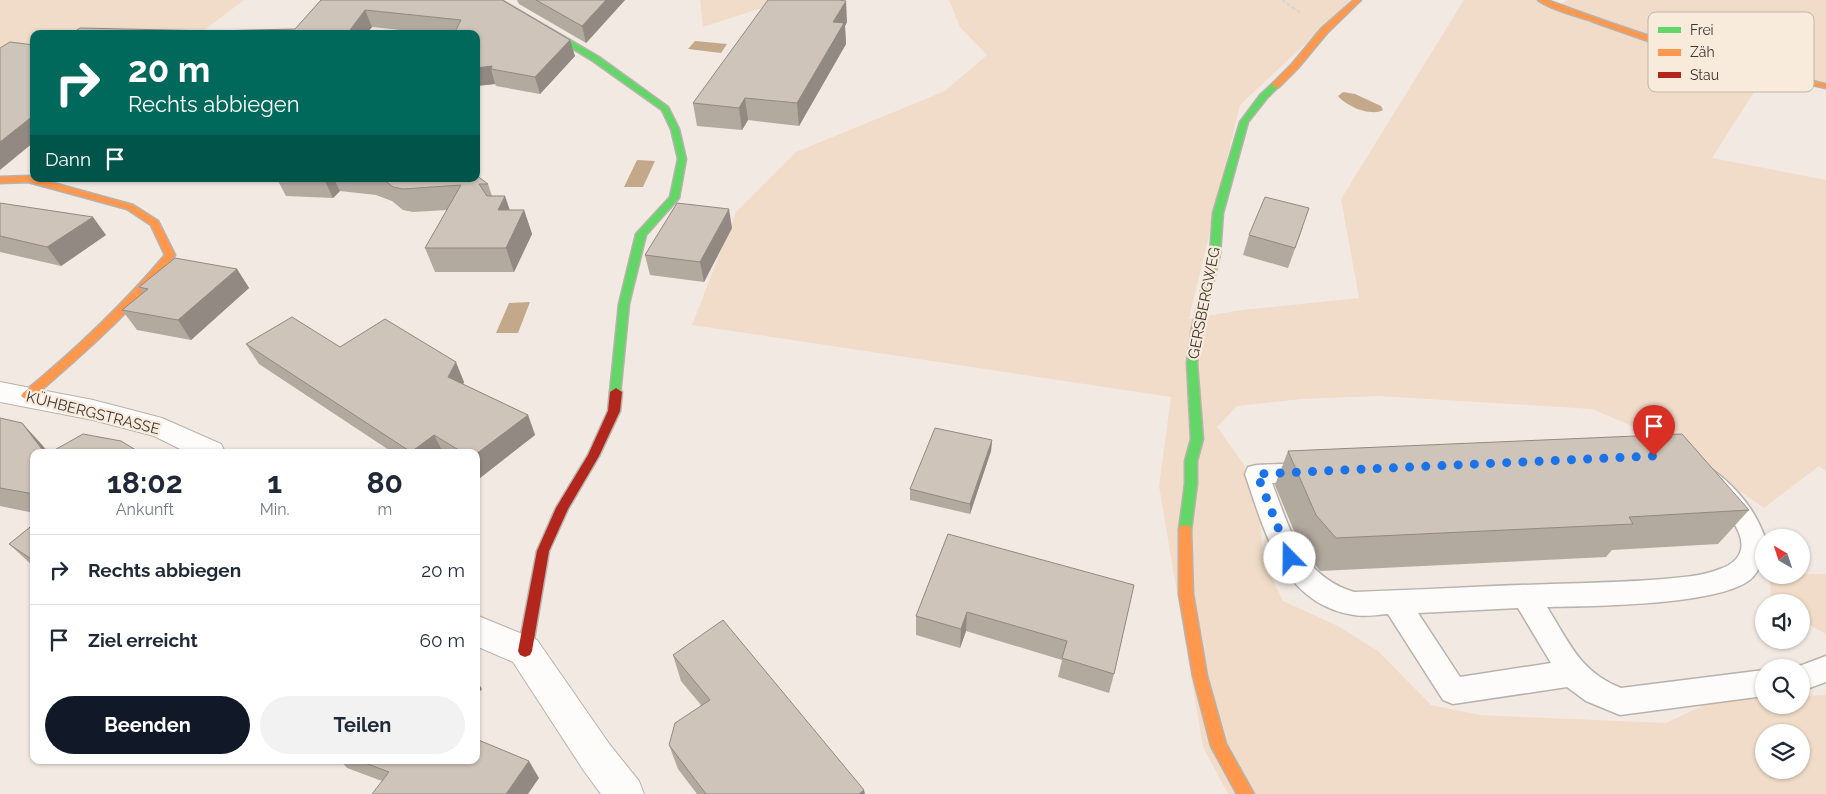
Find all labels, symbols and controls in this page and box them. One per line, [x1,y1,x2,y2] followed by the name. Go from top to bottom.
[1648,12,1814,92] legend
[1690,22,1714,38] text: Frei
[1690,44,1715,60] text: Zäh
[128,49,210,90] text: 20 m
[45,50,110,115] icon: right
[1690,67,1719,83] text: Stau
[128,91,300,117] text: Rechts abbiegen
[101,145,129,173] icon: arrive
[45,148,91,170] text: Dann
[1184,246,1224,360] street label: GERSBERGWEG
[24,387,162,438] street label: KÜHBERGSTRASSE
[1633,405,1675,456] pin
[1640,412,1668,440] icon: arrive
[107,465,183,500] text: 18:02
[267,465,282,500] text: 1
[366,465,403,500] text: 80
[116,500,174,519] text: Ankunft
[260,500,290,519] text: Min.
[377,500,392,519] text: m
[1755,529,1810,584] north arrow
[1755,529,1810,779] map controls
[1263,531,1315,583] position arrow
[45,556,73,584] icon: right
[88,559,241,581] text: Rechts abbiegen
[421,559,465,581] text: 20 m
[1755,594,1810,649] button: sound
[45,626,73,654] icon: arrive
[88,629,198,651] text: Ziel erreicht
[420,629,465,651] text: 60 m
[1755,659,1810,714] button: search
[45,696,250,754] button: Beenden
[260,696,465,754] button: Teilen
[1755,724,1810,779] button: layers

